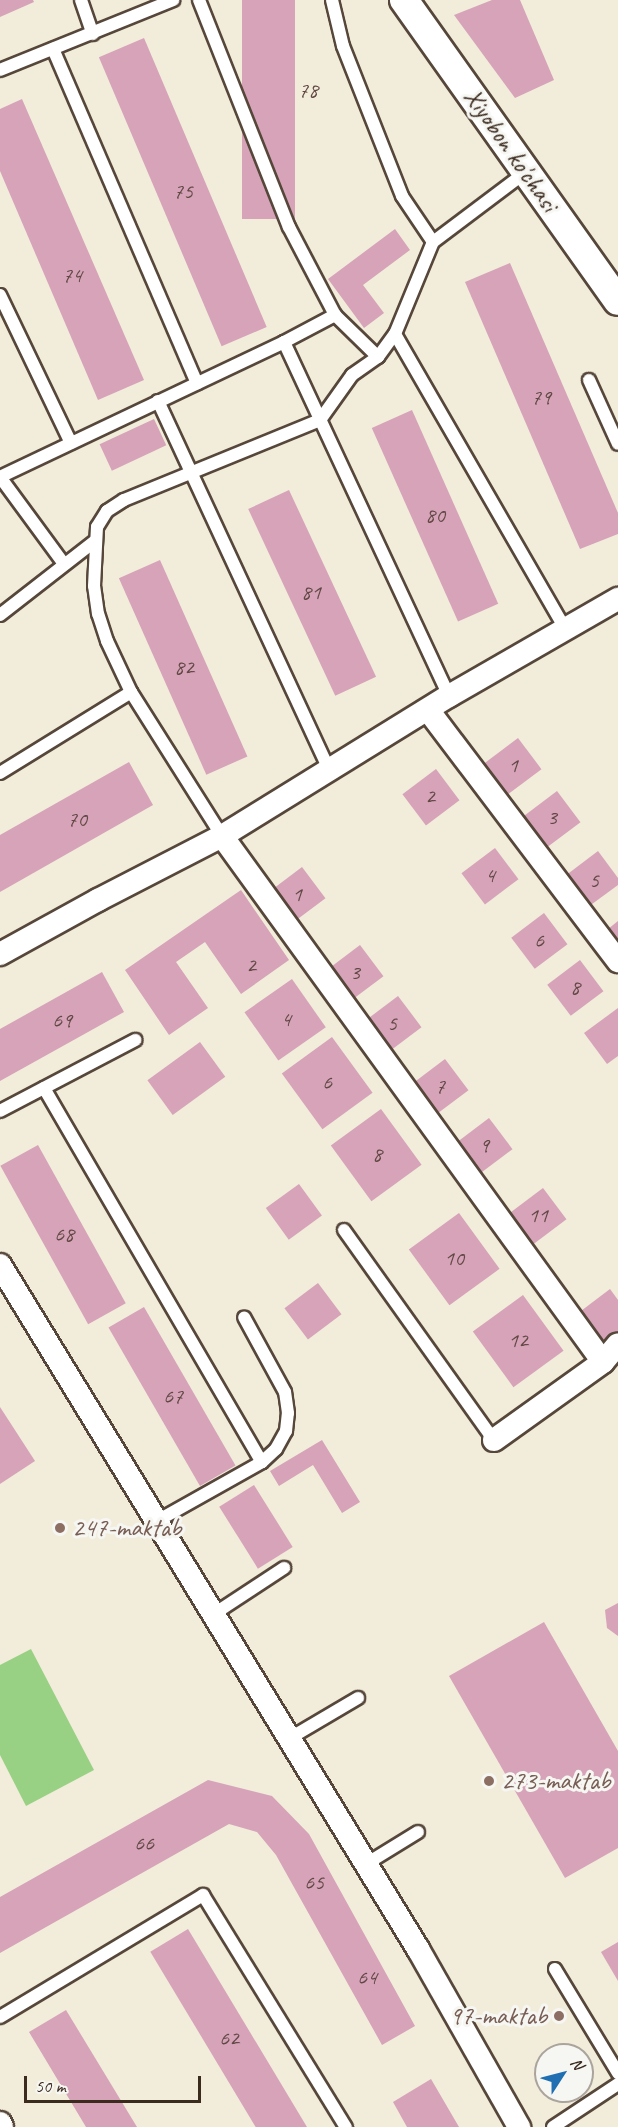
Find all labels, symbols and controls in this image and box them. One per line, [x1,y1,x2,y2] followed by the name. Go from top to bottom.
[298,78,318,104] house number: 78
[457,82,565,218] street label: Xiyobon ko'chasi
[173,179,193,205] house number: 75
[62,263,82,289] house number: 74
[531,385,551,411] house number: 79
[425,503,445,529] house number: 80
[301,580,321,606] house number: 81
[174,655,194,681] house number: 82
[508,753,518,779] house number: 1
[425,784,435,810] house number: 2
[547,805,557,831] house number: 3
[67,807,87,833] house number: 70
[485,863,495,889] house number: 4
[589,868,599,894] house number: 5
[292,882,302,908] house number: 1
[534,928,544,954] house number: 6
[246,953,256,979] house number: 2
[350,960,360,986] house number: 3
[570,975,580,1001] house number: 8
[281,1007,291,1033] house number: 4
[52,1008,72,1034] house number: 69
[387,1011,397,1037] house number: 5
[322,1070,332,1096] house number: 6
[435,1074,445,1100] house number: 7
[479,1133,489,1159] house number: 9
[372,1142,382,1168] house number: 8
[528,1203,548,1229] house number: 11
[54,1222,74,1248] house number: 68
[444,1246,464,1272] house number: 10
[508,1328,528,1354] house number: 12
[163,1384,183,1410] house number: 67
[72,1512,181,1544] place label: 247-maktab
[53,1521,67,1535] marker: 247-maktab
[501,1765,610,1797] place label: 273-maktab
[482,1774,496,1788] marker: 273-maktab
[134,1831,154,1857] house number: 66
[304,1870,324,1896] house number: 65
[357,1965,377,1991] house number: 64
[449,2000,547,2032] place label: 97-maktab
[552,2009,566,2023] marker: 97-maktab
[219,2026,239,2052] house number: 62
[534,2043,594,2103] north arrow
[566,2054,588,2073] text: N
[27,2064,204,2102] scale bar
[35,2075,66,2097] text: 50 m

